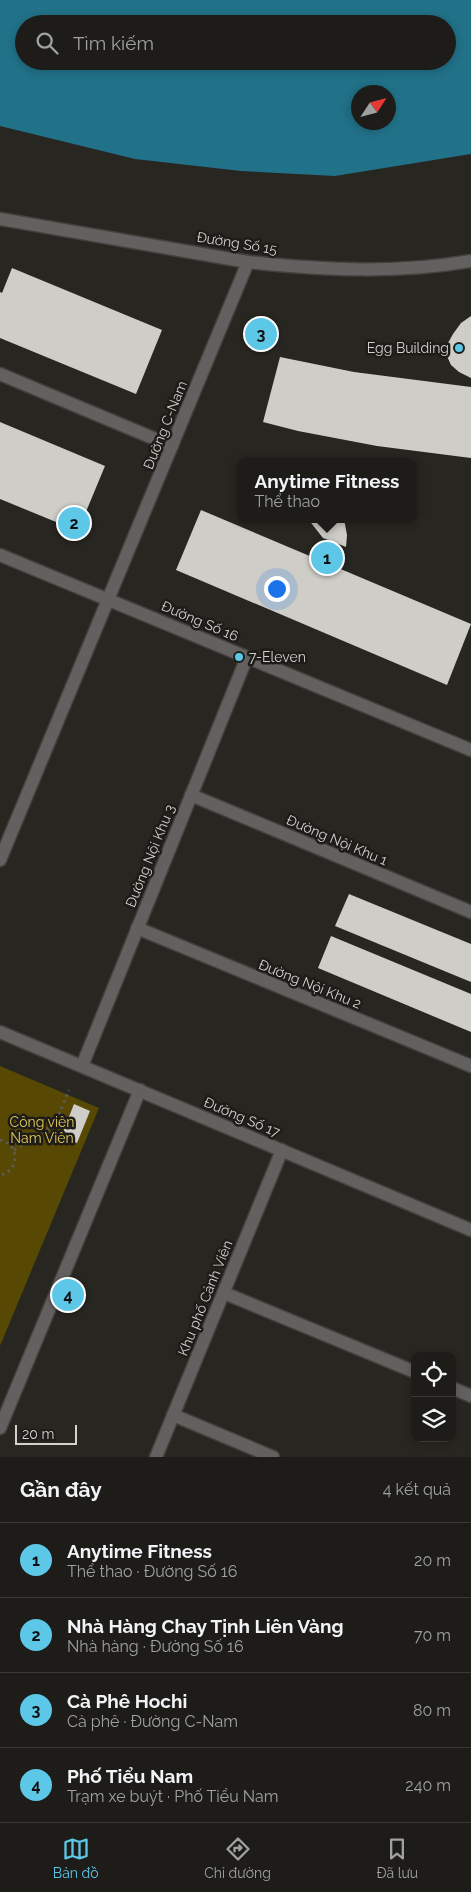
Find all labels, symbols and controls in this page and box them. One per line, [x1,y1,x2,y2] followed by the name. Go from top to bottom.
[15,15,456,70] search box
[33,29,61,57] icon: search
[73,32,154,54] text: Tìm kiếm
[351,85,396,130] north arrow
[196,229,279,257] street label: Đường Số 15
[245,315,277,353] pin: 3
[367,340,449,356] place label: Egg Building
[453,342,465,354] marker: Egg Building
[140,378,190,472] street label: Đường C-Nam
[237,458,417,523] popup
[255,470,399,492] text: Anytime Fitness
[255,492,320,511] text: Thể thao
[58,504,90,542] pin: 2
[311,539,343,577] pin: 1
[264,576,290,602] your location
[159,598,241,644] street label: Đường Số 16
[249,649,306,665] place label: 7-Eleven
[233,651,245,663] marker: 7-Eleven
[122,802,178,910] street label: Đường Nội Khu 3
[284,812,390,868] street label: Đường Nội Khu 1
[256,956,364,1012] street label: Đường Nội Khu 2
[202,1094,283,1140] street label: Đường Số 17
[10,1114,74,1146] park label: Công viên Nam Viên
[174,1238,236,1358] street label: Khu phố Cảnh Viên
[52,1276,84,1314] pin: 4
[411,1352,456,1442] map controls
[411,1352,456,1397] button: locate
[411,1397,456,1442] button: layers
[15,1422,78,1445] scale bar
[22,1426,54,1442] text: 20 m
[20,1477,102,1502] text: Gần đây
[383,1480,451,1499] text: 4 kết quả
[67,1540,212,1562] text: Anytime Fitness
[32,1551,40,1570] text: 1
[414,1551,451,1570] text: 20 m
[67,1562,237,1581] text: Thể thao · Đường Số 16
[67,1615,344,1637] text: Nhà Hàng Chay Tịnh Liên Vàng
[31,1626,41,1645] text: 2
[414,1626,451,1645] text: 70 m
[67,1637,244,1656] text: Nhà hàng · Đường Số 16
[67,1690,187,1712] text: Cà Phê Hochi
[32,1701,40,1720] text: 3
[413,1701,451,1720] text: 80 m
[67,1712,238,1731] text: Cà phê · Đường C-Nam
[67,1765,193,1787] text: Phố Tiểu Nam
[31,1776,41,1795] text: 4
[405,1776,451,1795] text: 240 m
[67,1787,279,1806] text: Trạm xe buýt · Phố Tiểu Nam
[53,1835,99,1881] tab: Bản đồ
[204,1835,271,1881] tab: Chỉ đường
[376,1835,418,1881] tab: Đã lưu

